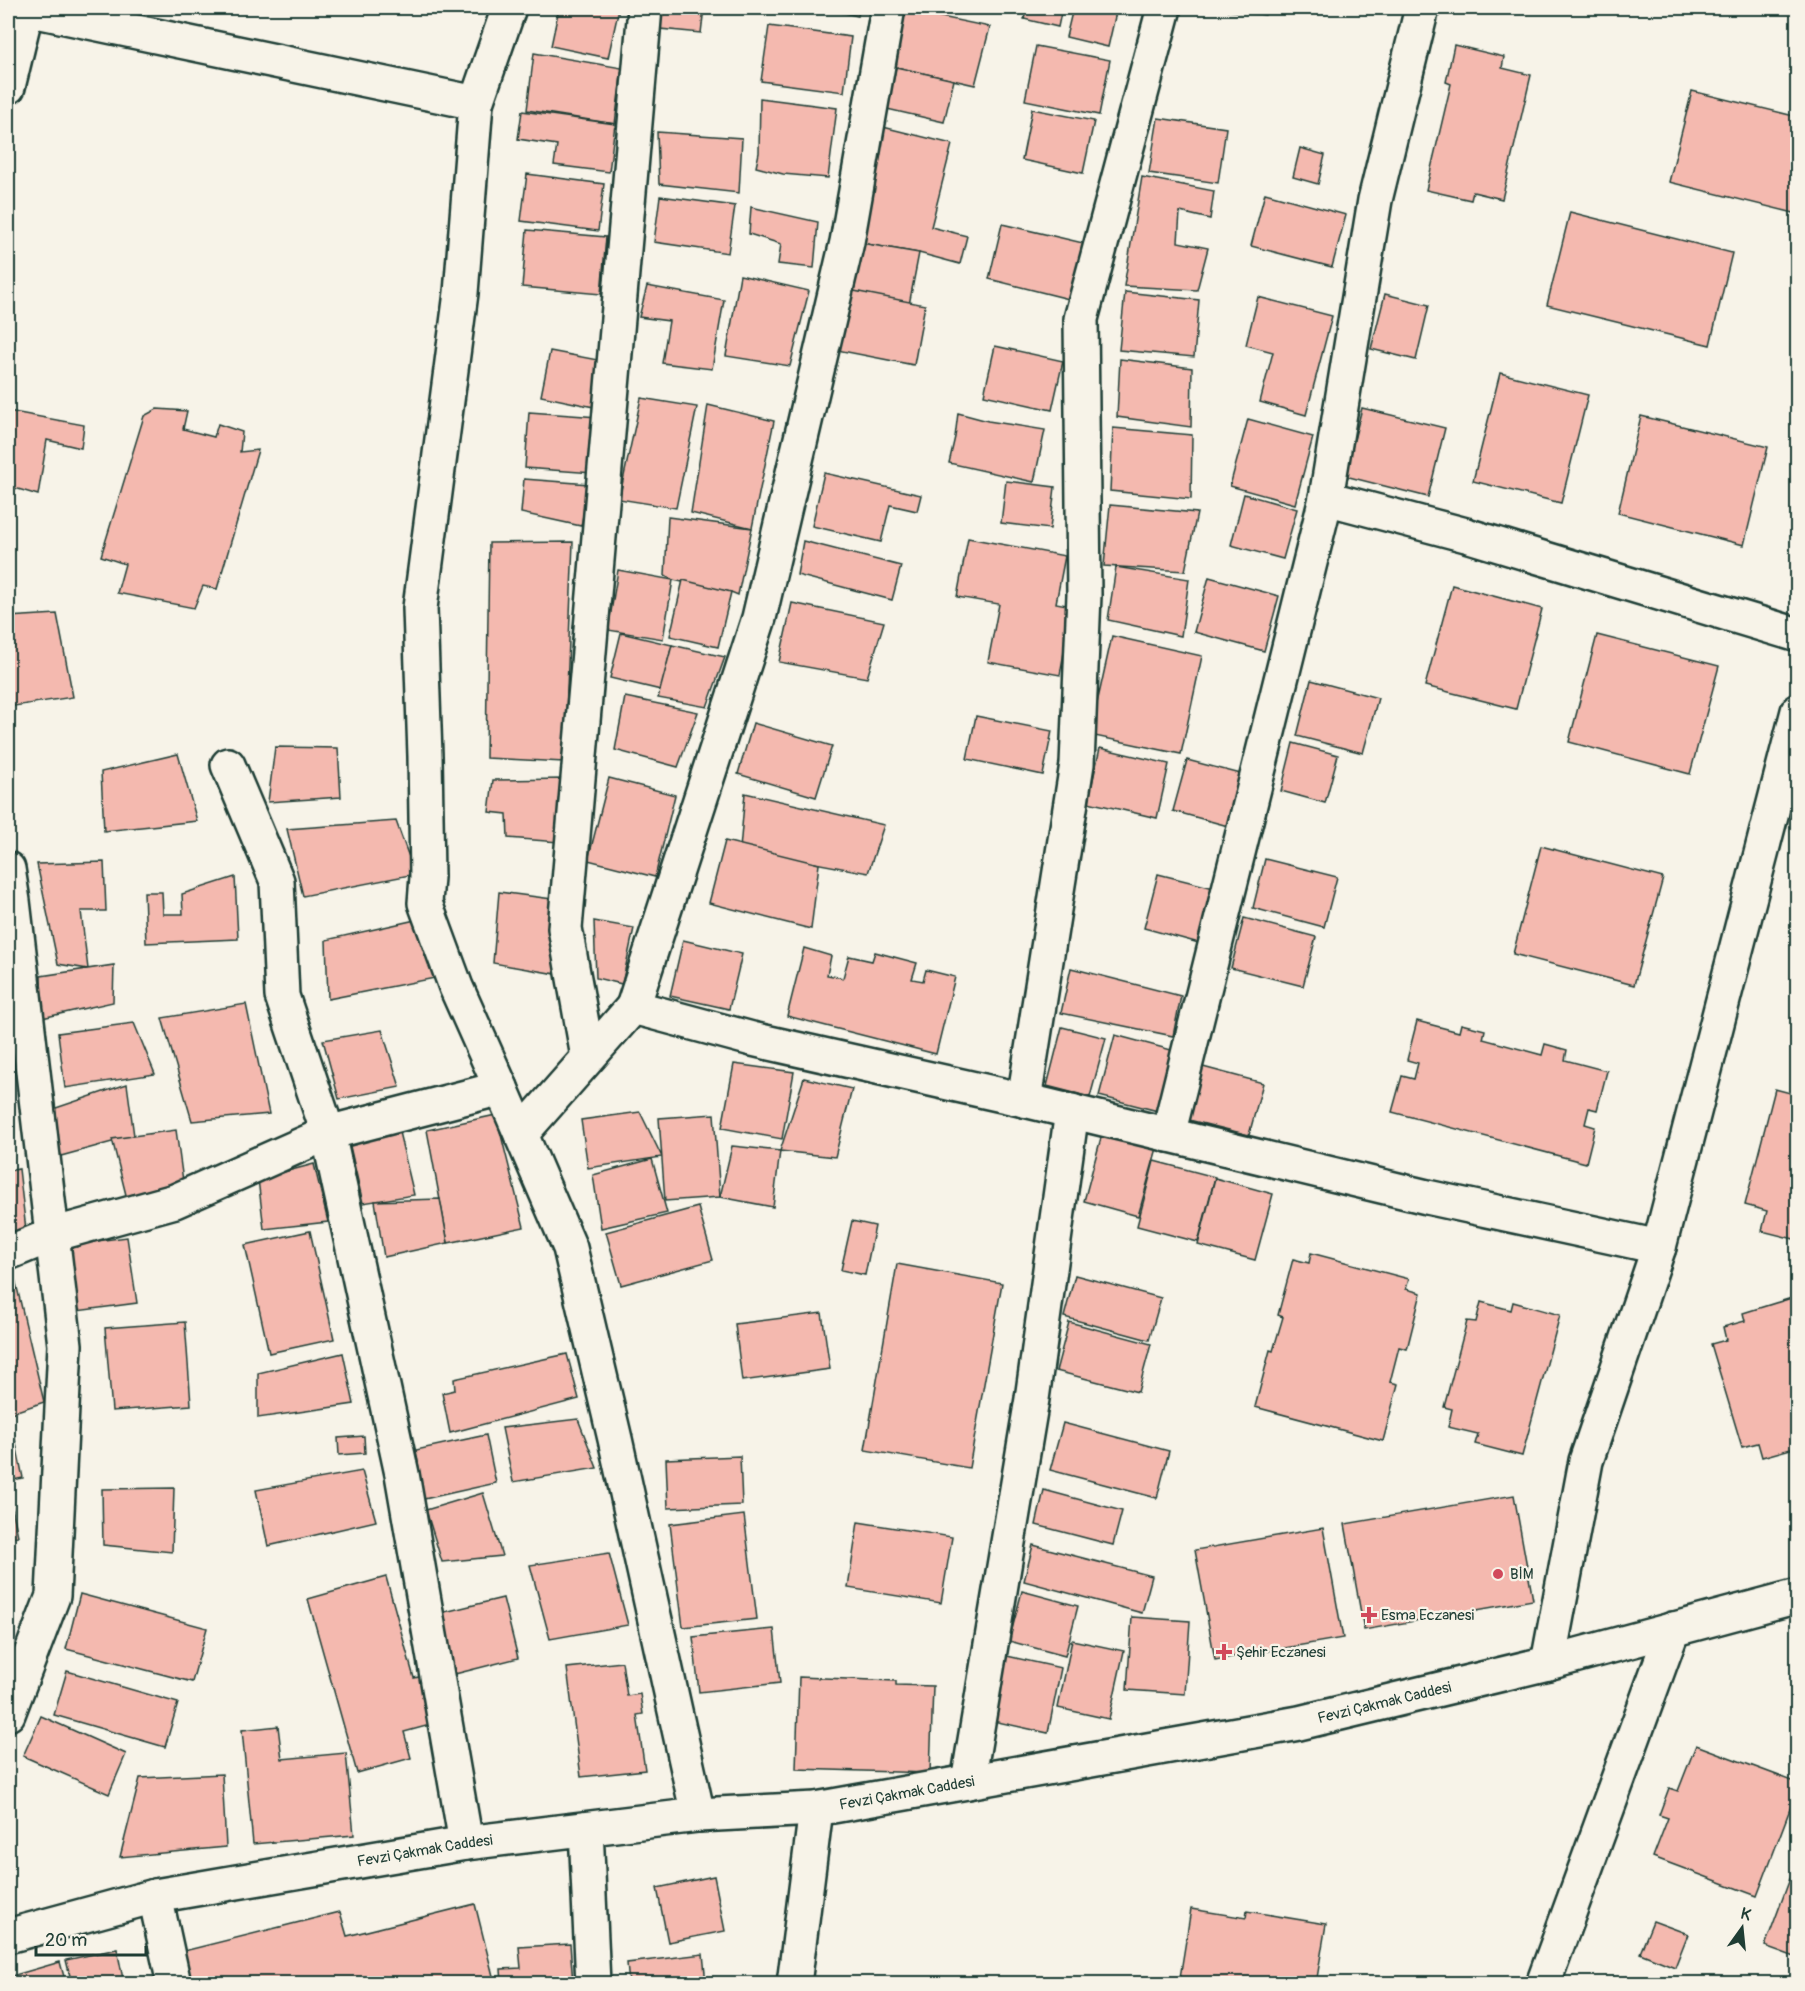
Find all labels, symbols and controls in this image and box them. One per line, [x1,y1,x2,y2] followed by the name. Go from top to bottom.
[1510,1565,1534,1584] place label: BİM
[1491,1567,1505,1581] marker: BİM
[1381,1606,1474,1625] place label: Esma Eczanesi
[1362,1608,1376,1622] marker: Esma Eczanesi
[1236,1643,1326,1662] place label: Şehir Eczanesi
[1217,1645,1231,1659] marker: Şehir Eczanesi
[1316,1678,1454,1728] street label: Fevzi Çakmak Caddesi
[838,1772,976,1815] street label: Fevzi Çakmak Caddesi
[356,1831,494,1871] street label: Fevzi Çakmak Caddesi
[1712,1898,1772,1958] north arrow
[1738,1904,1753,1925] text: K
[36,1919,146,1957] scale bar
[45,1929,87,1952] text: 20 m

